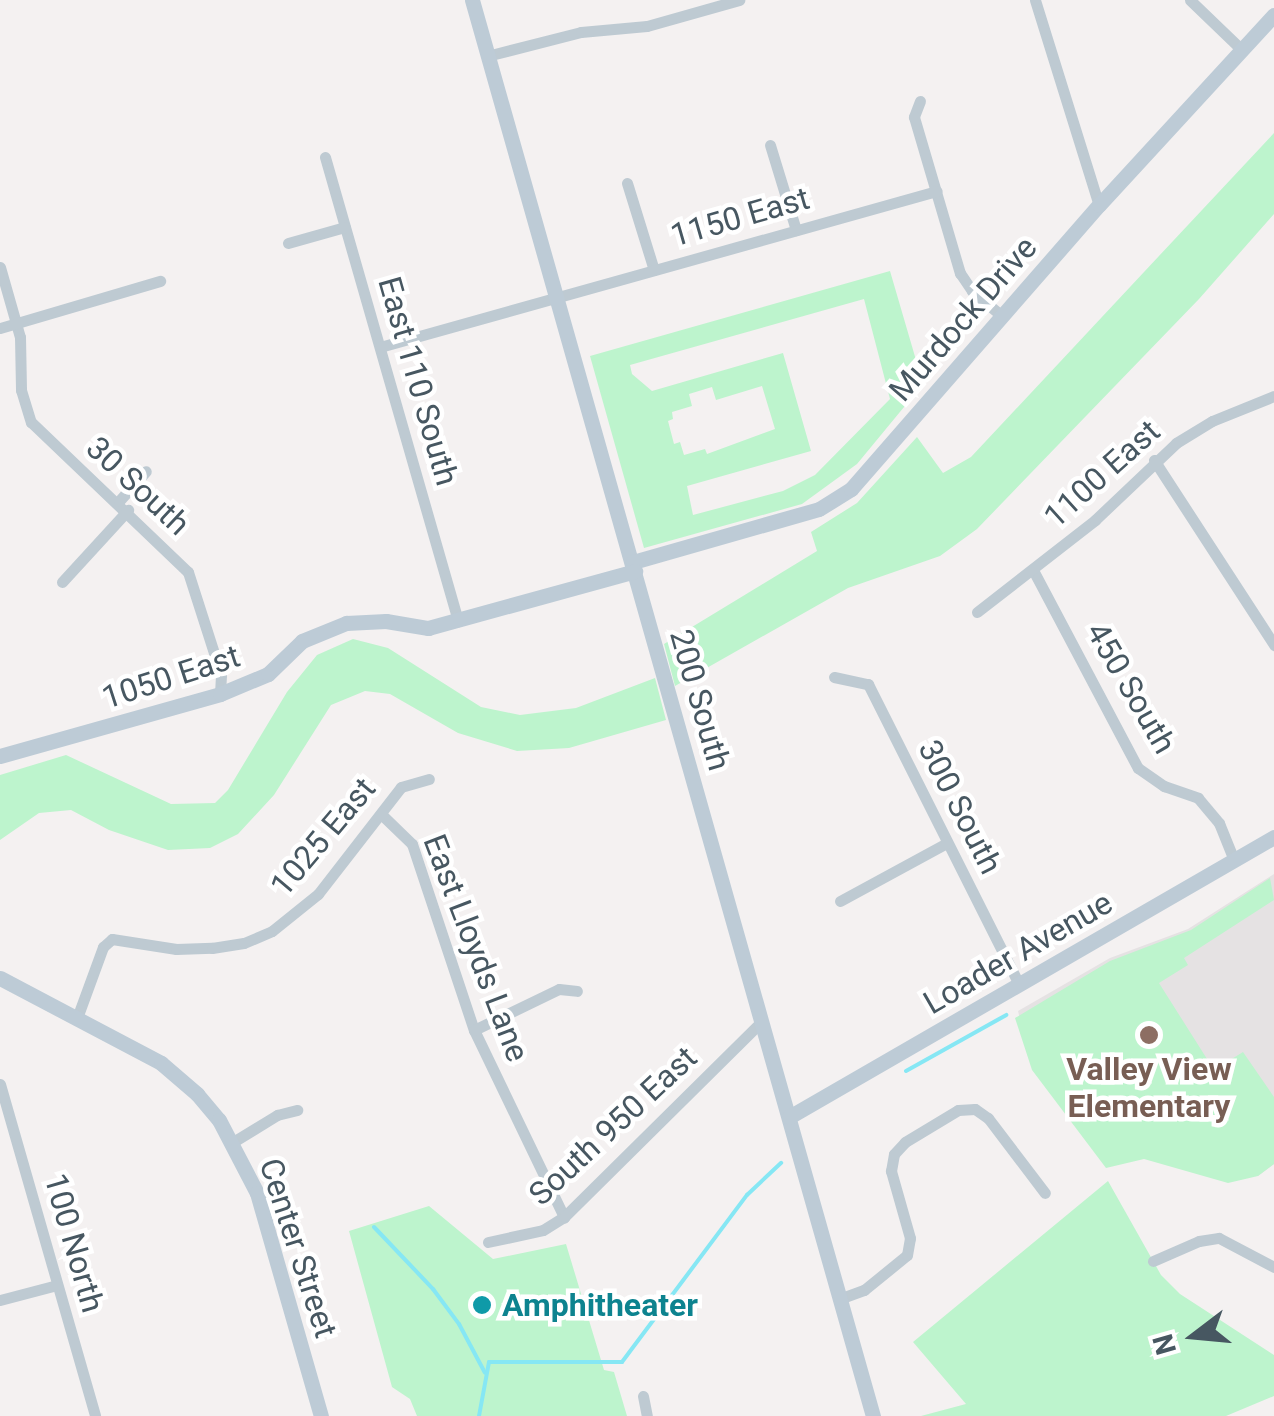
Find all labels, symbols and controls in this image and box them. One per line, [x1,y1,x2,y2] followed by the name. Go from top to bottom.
[666,179,814,255] street label: 1150 East
[881,229,1045,409] street label: Murdock Drive
[370,272,466,490] street label: East 110 South
[1036,412,1168,536] street label: 1100 East
[79,429,197,543] street label: 30 South
[1078,616,1184,760] street label: 450 South
[662,625,738,775] street label: 200 South
[97,637,245,717] street label: 1050 East
[910,734,1010,880] street label: 300 South
[263,770,383,904] street label: 1025 East
[415,829,537,1067] street label: East Lloyds Lane
[917,884,1119,1022] street label: Loader Avenue
[1138,1024,1160,1046] marker: Valley View Elementary
[521,1039,705,1213] street label: South 950 East
[1066,1051,1232,1126] place label: Valley View Elementary
[251,1154,345,1342] street label: Center Street
[36,1169,112,1317] street label: 100 North
[502,1286,698,1324] place label: Amphitheater
[1144,1286,1244,1386] north arrow
[471,1294,493,1316] marker: Amphitheater
[1146,1330,1183,1358] text: N

